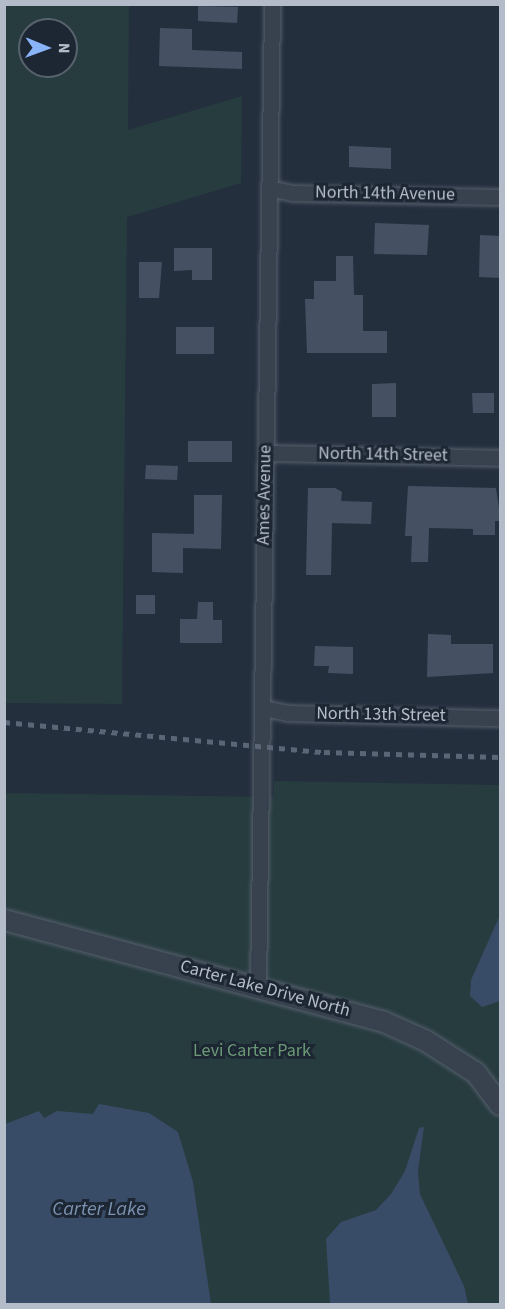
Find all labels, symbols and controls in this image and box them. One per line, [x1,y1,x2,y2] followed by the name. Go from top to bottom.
[18,18,78,78] north arrow
[53,43,75,54] text: N
[315,182,455,206] street label: North 14th Avenue
[318,443,448,467] street label: North 14th Street
[253,445,277,545] street label: Ames Avenue
[316,703,446,727] street label: North 13th Street
[178,956,352,1022] street label: Carter Lake Drive North
[193,1040,311,1062] park label: Levi Carter Park
[52,1197,146,1221] water label: Carter Lake

